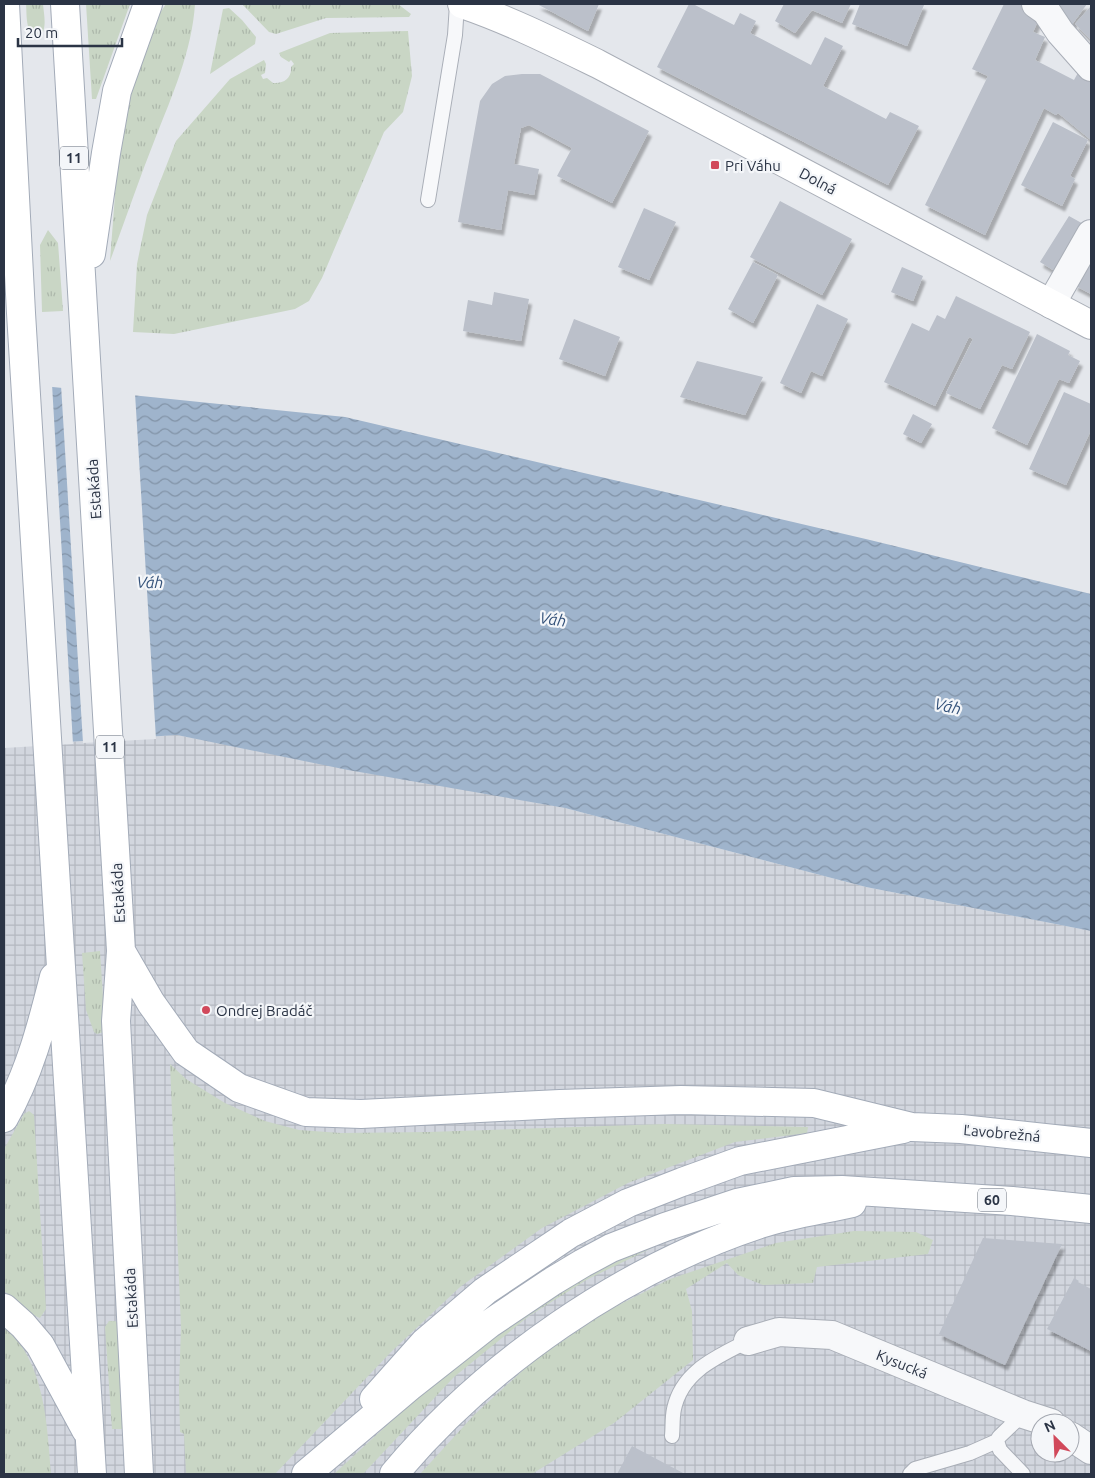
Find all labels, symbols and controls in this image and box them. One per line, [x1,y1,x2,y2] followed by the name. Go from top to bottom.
[18,15,121,47] scale bar
[25,24,58,41] text: 20 m
[60,146,88,170] road number: 11
[725,157,781,174] place label: Pri Váhu
[709,159,721,171] marker: Pri Váhu
[797,164,839,198] street label: Dolná
[83,458,105,520] street label: Estakáda
[136,573,164,591] water label: Váh
[538,608,568,630] water label: Váh
[933,694,963,718] water label: Váh
[96,736,124,759] road number: 11
[108,862,128,924] street label: Estakáda
[216,1002,312,1019] place label: Ondrej Bradáč
[200,1004,212,1016] marker: Ondrej Bradáč
[963,1121,1041,1145] street label: Ľavobrežná
[978,1188,1006,1212] road number: 60
[121,1267,141,1329] street label: Estakáda
[874,1346,930,1382] street label: Kysucká
[1030,1413,1080,1463] north arrow
[1042,1417,1058,1436] text: N

